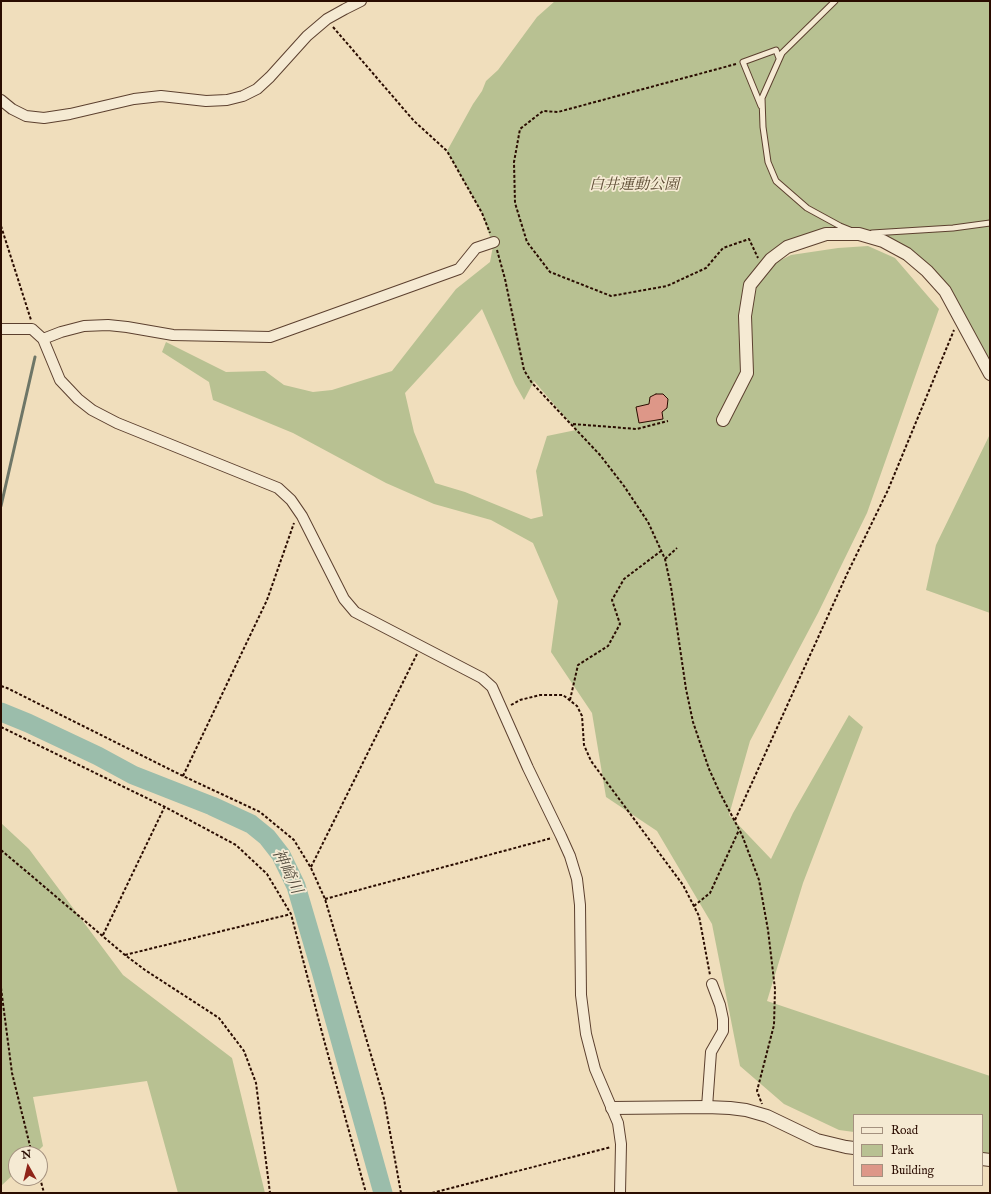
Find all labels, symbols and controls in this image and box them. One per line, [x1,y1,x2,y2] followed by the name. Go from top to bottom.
[589,177,679,195] park label: 白井運動公園
[267,846,305,898] water label: 神崎川
[853,1114,983,1186] legend
[891,1123,918,1138] text: Road
[891,1143,914,1158] text: Park
[8,1146,48,1186] north arrow
[21,1148,32,1163] text: N
[891,1163,934,1178] text: Building

